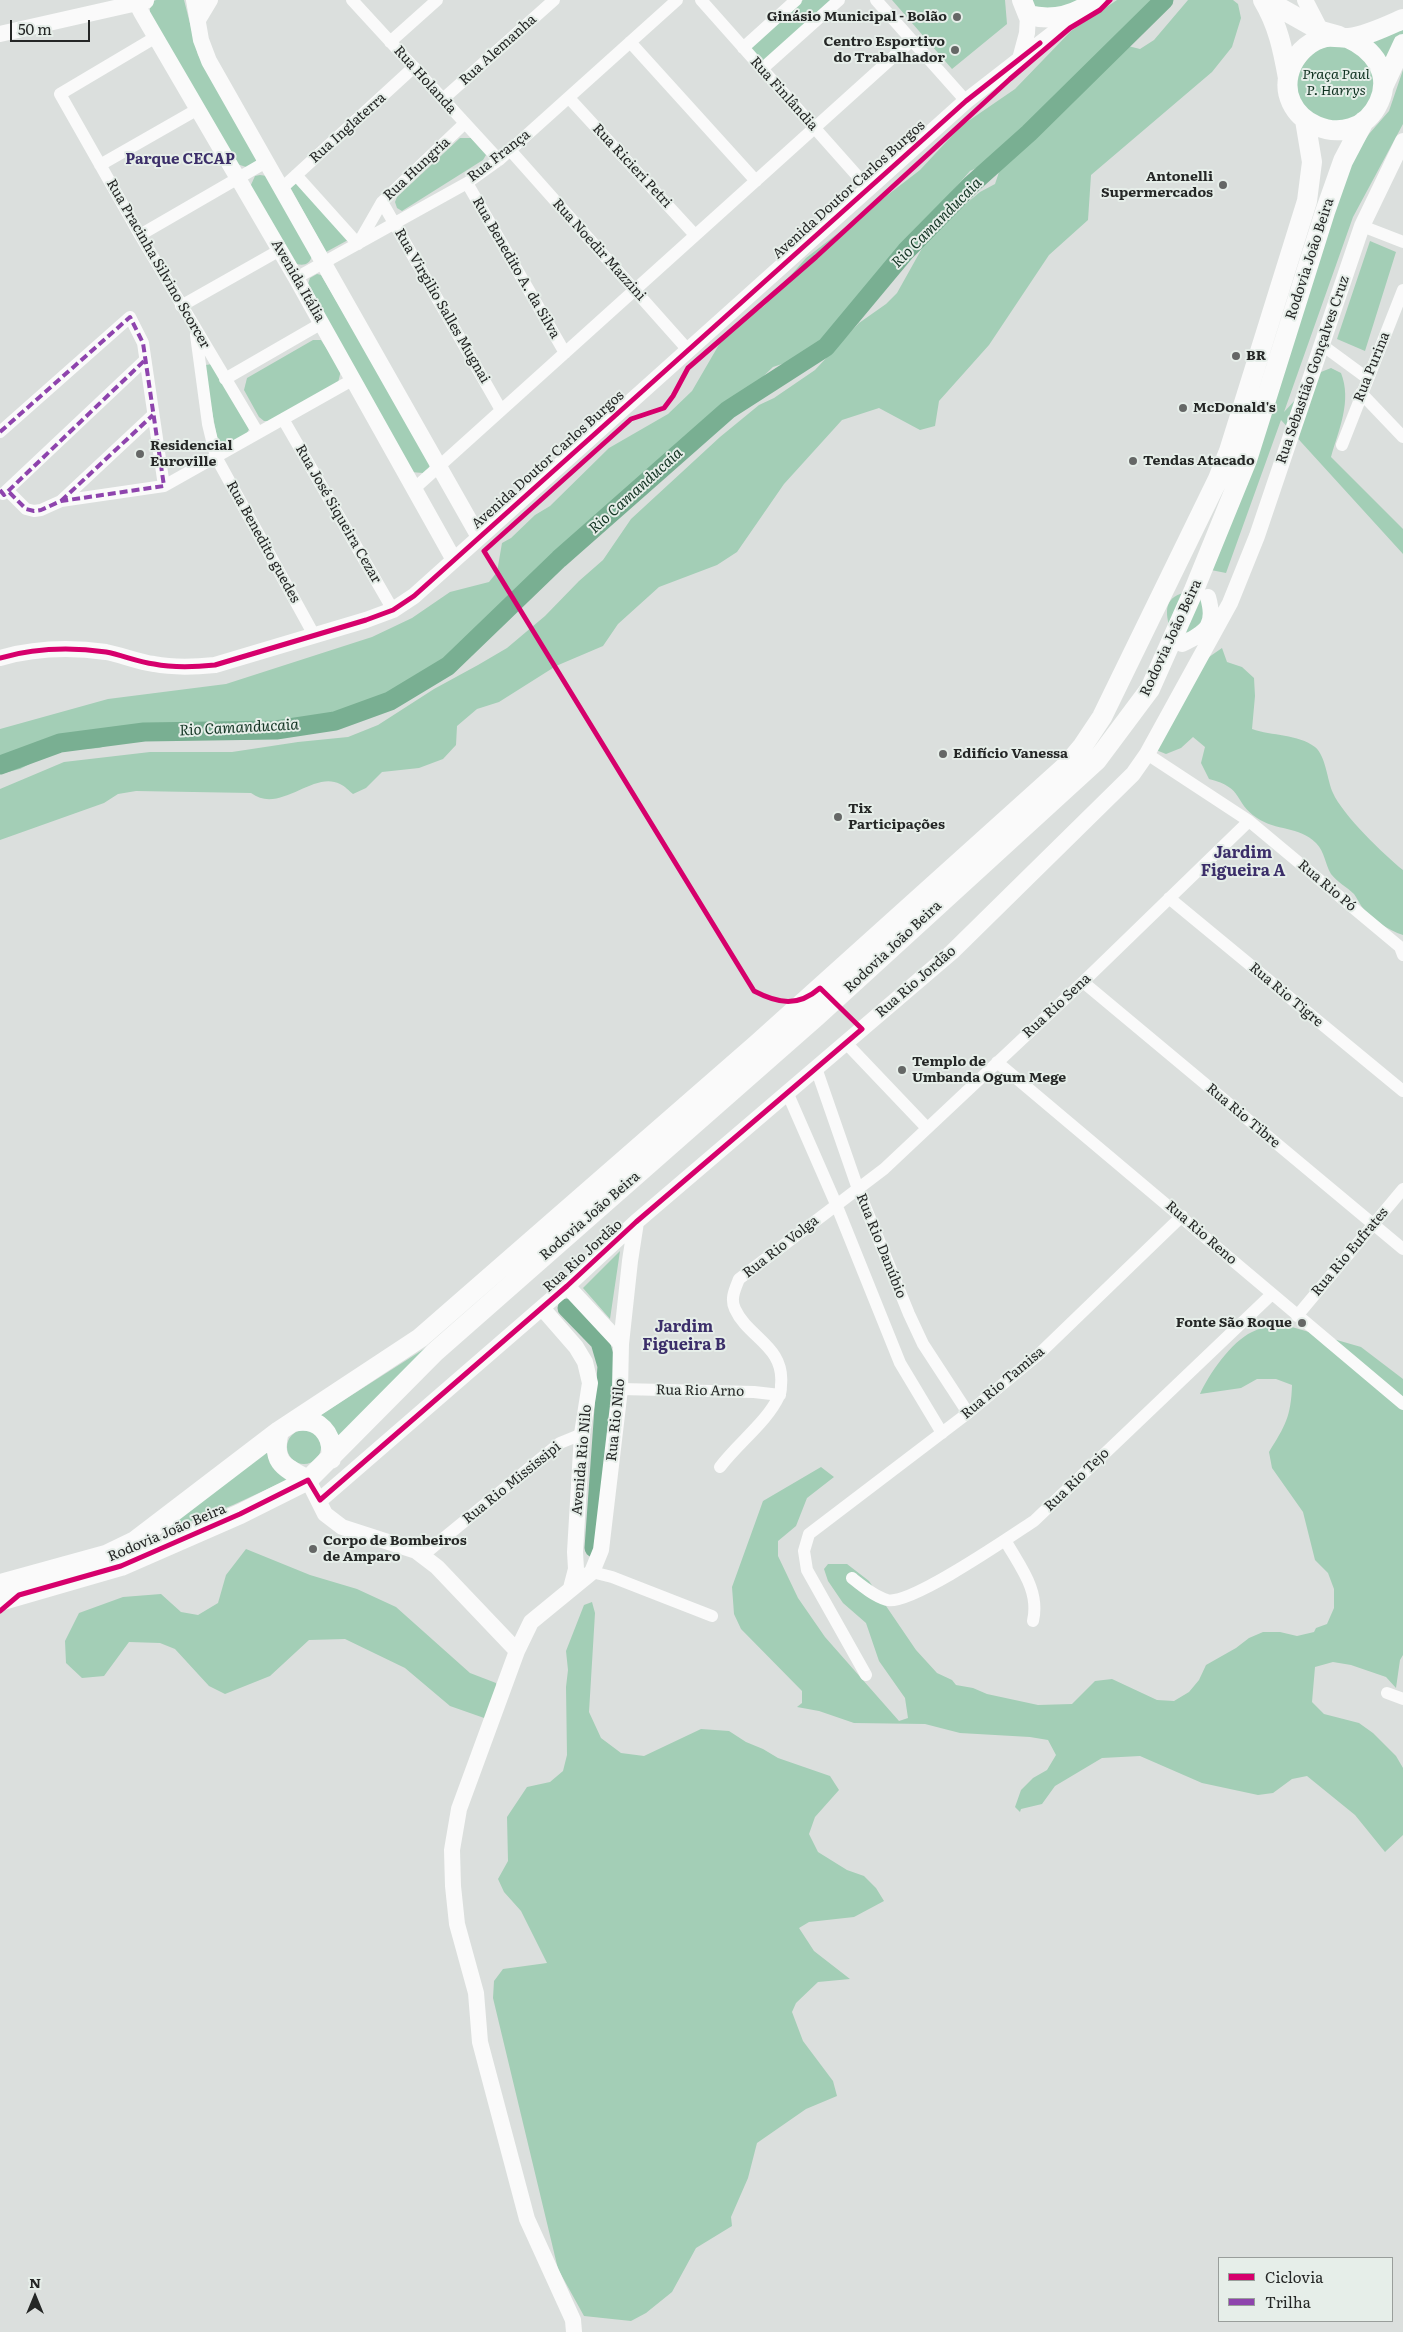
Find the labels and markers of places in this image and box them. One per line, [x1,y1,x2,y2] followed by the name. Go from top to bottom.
[767,9,947,25] place label: Ginásio Municipal - Bolão
[951,11,963,23] marker: Ginásio Municipal - Bolão
[823,34,945,66] place label: Centro Esportivo do Trabalhador
[949,44,961,56] marker: Centro Esportivo do Trabalhador
[1101,169,1213,202] place label: Antonelli Supermercados
[1217,179,1229,191] marker: Antonelli Supermercados
[1246,348,1266,364] place label: BR
[1230,350,1242,362] marker: BR
[1193,400,1276,416] place label: McDonald's
[1177,402,1189,414] marker: McDonald's
[150,438,232,471] place label: Residencial Euroville
[134,448,146,460] marker: Residencial Euroville
[1143,453,1255,469] place label: Tendas Atacado
[1127,455,1139,467] marker: Tendas Atacado
[953,746,1068,762] place label: Edifício Vanessa
[937,748,949,760] marker: Edifício Vanessa
[848,801,945,834] place label: Tix Participações
[832,811,844,823] marker: Tix Participações
[912,1054,1066,1086] place label: Templo de Umbanda Ogum Mege
[896,1064,908,1076] marker: Templo de Umbanda Ogum Mege
[1176,1315,1292,1331] place label: Fonte São Roque
[1296,1317,1308,1329] marker: Fonte São Roque
[323,1533,467,1565] place label: Corpo de Bombeiros de Amparo
[307,1543,319,1555] marker: Corpo de Bombeiros de Amparo

